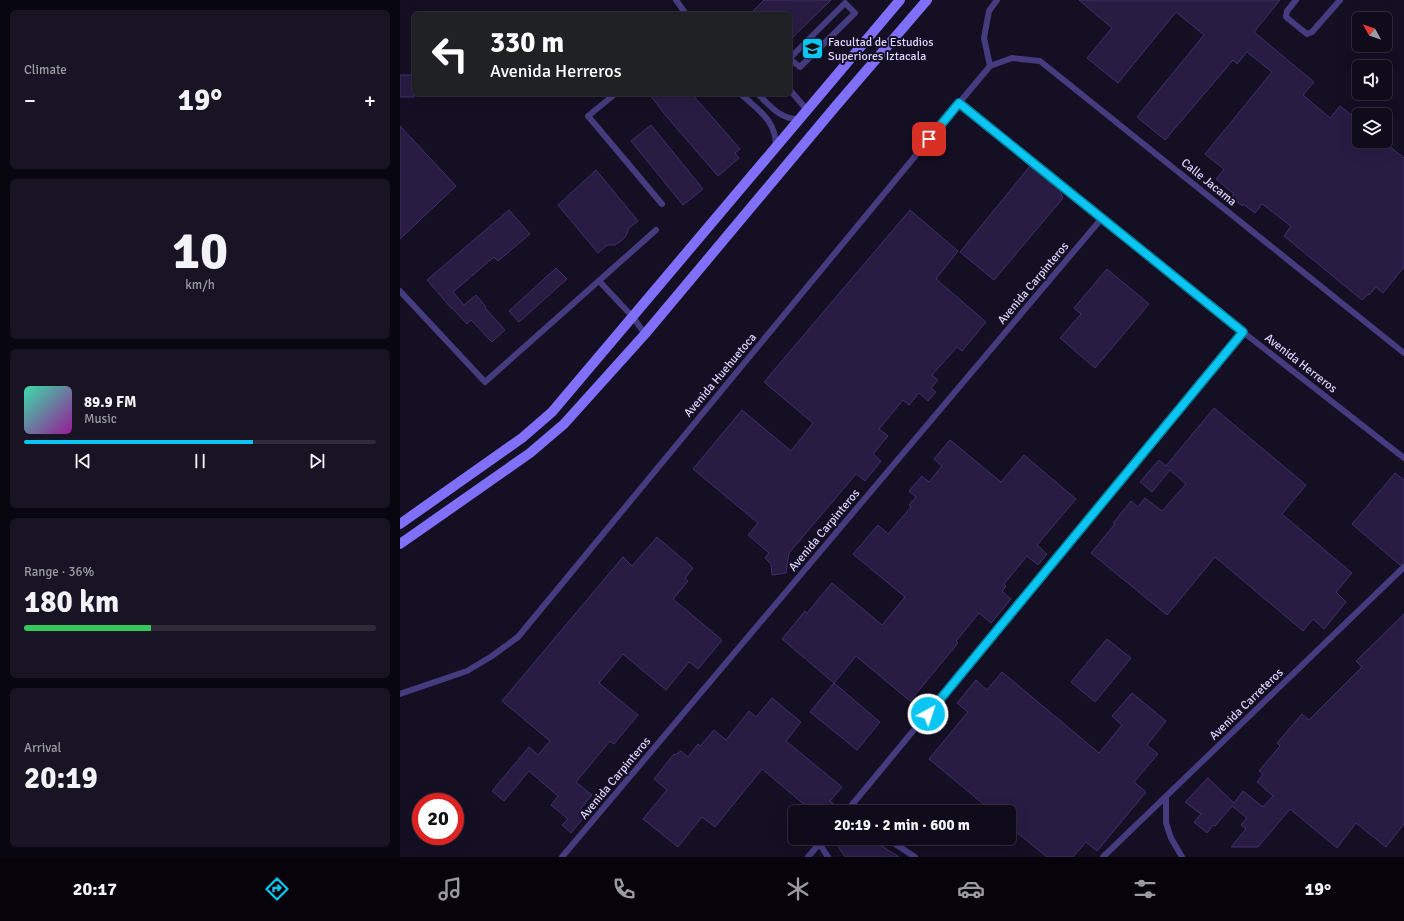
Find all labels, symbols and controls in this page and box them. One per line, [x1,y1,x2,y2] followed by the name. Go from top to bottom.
[1352,12,1392,52] north arrow
[1352,12,1392,148] map controls
[490,26,564,60] text: 330 m
[424,28,476,80] icon: left
[828,35,934,64] place label: Facultad de Estudios Superiores Iztacala
[800,36,826,62] school or university icon: Facultad de Estudios Superiores Iztacala
[490,60,622,82] text: Avenida Herreros
[1352,60,1392,100] button: sound
[24,62,67,78] text: Climate
[178,82,222,119] text: 19°
[24,87,36,114] text: −
[364,87,376,114] text: +
[1352,108,1392,148] button: layers
[912,122,946,156] pin
[918,128,940,150] icon: arrive
[1178,155,1240,209] street label: Calle Jacama
[172,219,228,283] text: 10
[995,239,1072,328] street label: Avenida Carpinteros
[185,277,215,293] text: km/h
[681,330,760,420] street label: Avenida Huehuetoca
[1262,330,1340,396] street label: Avenida Herreros
[84,393,136,411] text: 89.9 FM
[84,411,117,427] text: Music
[72,450,94,472] icon: previous
[189,450,211,472] icon: pause
[306,450,328,472] icon: next
[786,486,863,575] street label: Avenida Carpinteros
[24,564,94,580] text: Range · 36%
[24,584,119,621] text: 180 km
[1206,665,1286,743] street label: Avenida Carreteros
[907,693,949,735] position arrow
[577,734,654,823] street label: Avenida Carpinteros
[24,740,61,756] text: Arrival
[24,760,98,797] text: 20:19
[412,793,464,845] speed limit sign: 20
[834,816,970,834] text: 20:19 · 2 min · 600 m
[263,875,291,903] icon: directions
[436,875,464,903] icon: music
[610,875,638,903] icon: phone
[784,875,812,903] icon: climate
[957,875,985,903] icon: car
[1131,875,1159,903] icon: filters
[73,878,117,900] text: 20:17
[1304,878,1331,900] text: 19°

